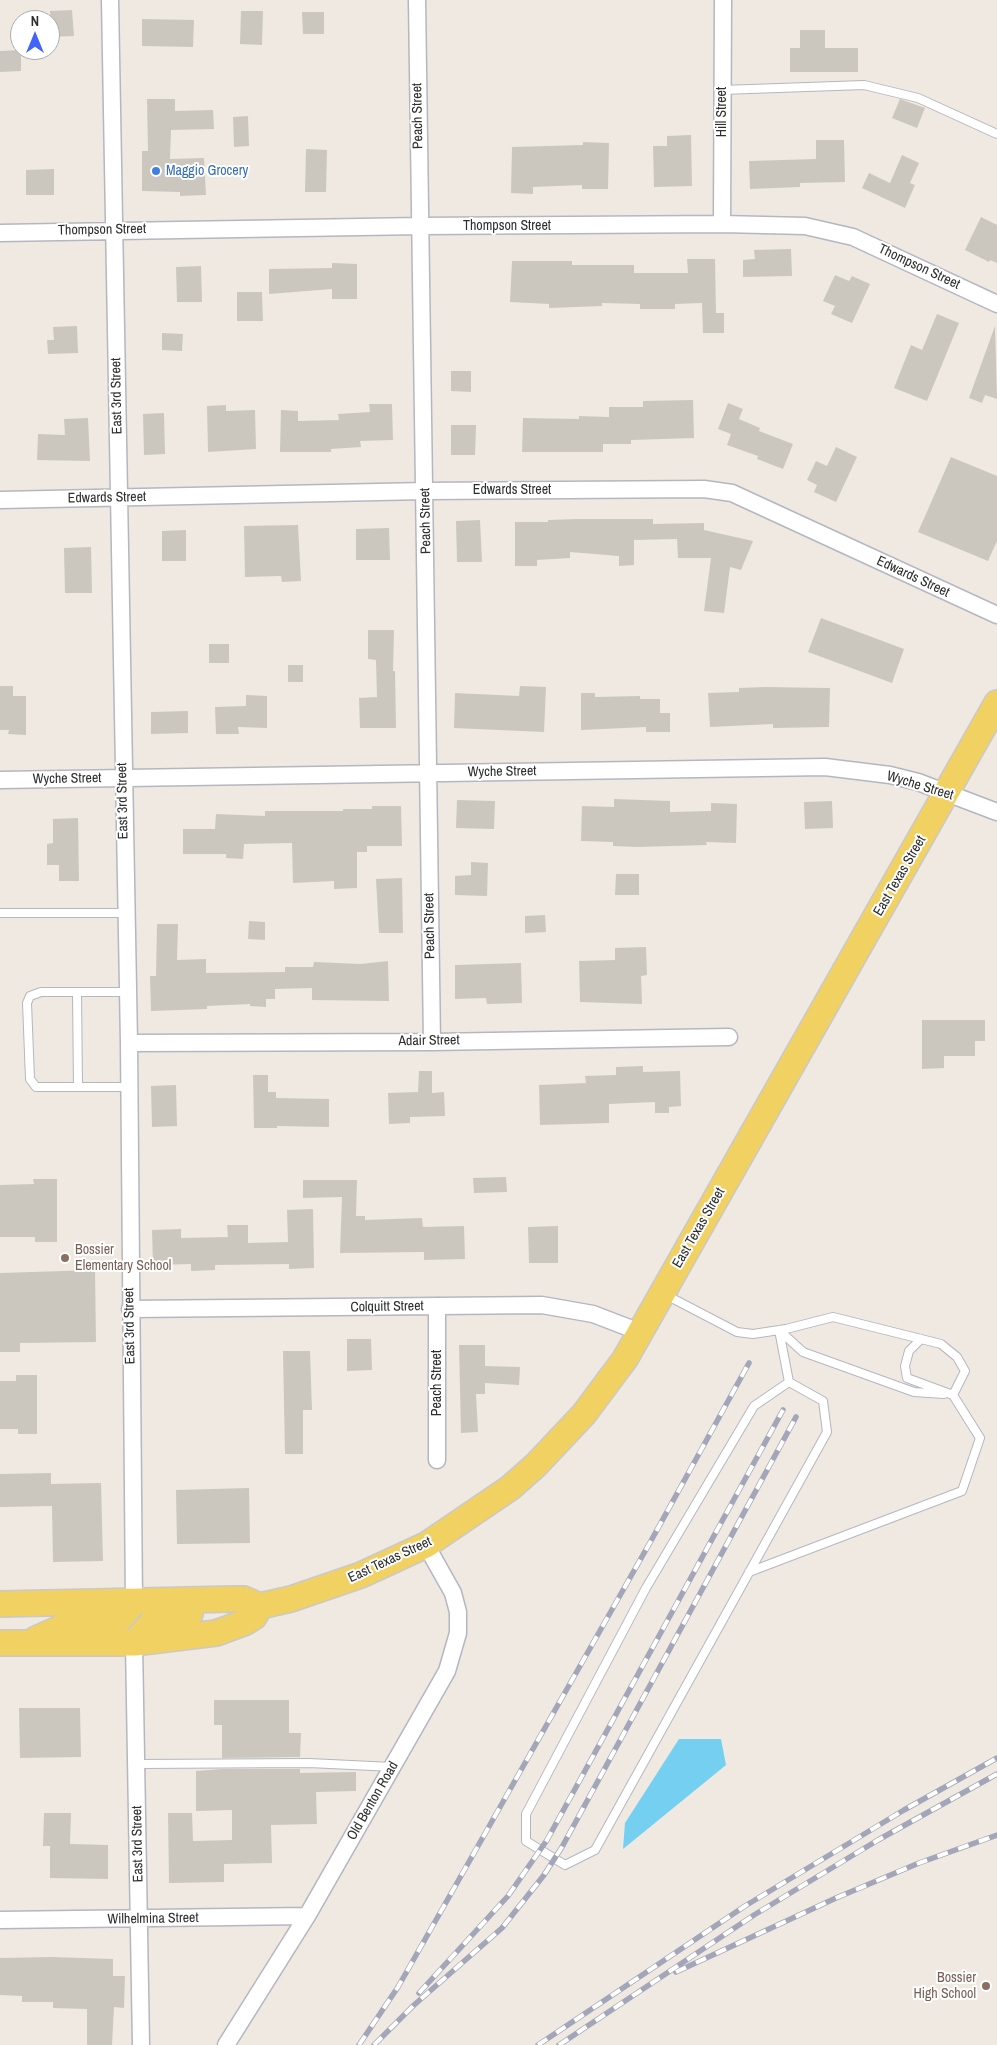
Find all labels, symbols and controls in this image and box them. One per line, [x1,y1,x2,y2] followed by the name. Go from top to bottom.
[10,10,60,60] north arrow
[31,12,39,30] text: N
[409,83,427,149] street label: Peach Street
[714,87,730,137] street label: Hill Street
[166,163,248,179] place label: Maggio Grocery
[150,165,162,177] marker: Maggio Grocery
[463,218,551,234] street label: Thompson Street
[58,221,146,239] street label: Thompson Street
[876,241,962,293] street label: Thompson Street
[108,358,126,434] street label: East 3rd Street
[473,482,551,498] street label: Edwards Street
[417,488,435,554] street label: Peach Street
[68,489,146,507] street label: Edwards Street
[874,553,952,601] street label: Edwards Street
[114,763,132,839] street label: East 3rd Street
[467,763,537,781] street label: Wyche Street
[885,768,955,804] street label: Wyche Street
[32,770,102,788] street label: Wyche Street
[870,833,930,919] street label: East Texas Street
[421,893,439,959] street label: Peach Street
[398,1032,460,1050] street label: Adair Street
[669,1185,729,1271] street label: East Texas Street
[75,1242,171,1274] place label: Bossier Elementary School
[59,1252,71,1264] marker: Bossier Elementary School
[121,1288,139,1364] street label: East 3rd Street
[350,1298,424,1316] street label: Colquitt Street
[429,1350,445,1416] street label: Peach Street
[346,1533,434,1587] street label: East Texas Street
[344,1759,402,1843] street label: Old Benton Road
[129,1806,147,1882] street label: East 3rd Street
[107,1910,199,1928] street label: Wilhelmina Street
[913,1970,976,2002] place label: Bossier High School
[980,1980,992,1992] marker: Bossier High School

